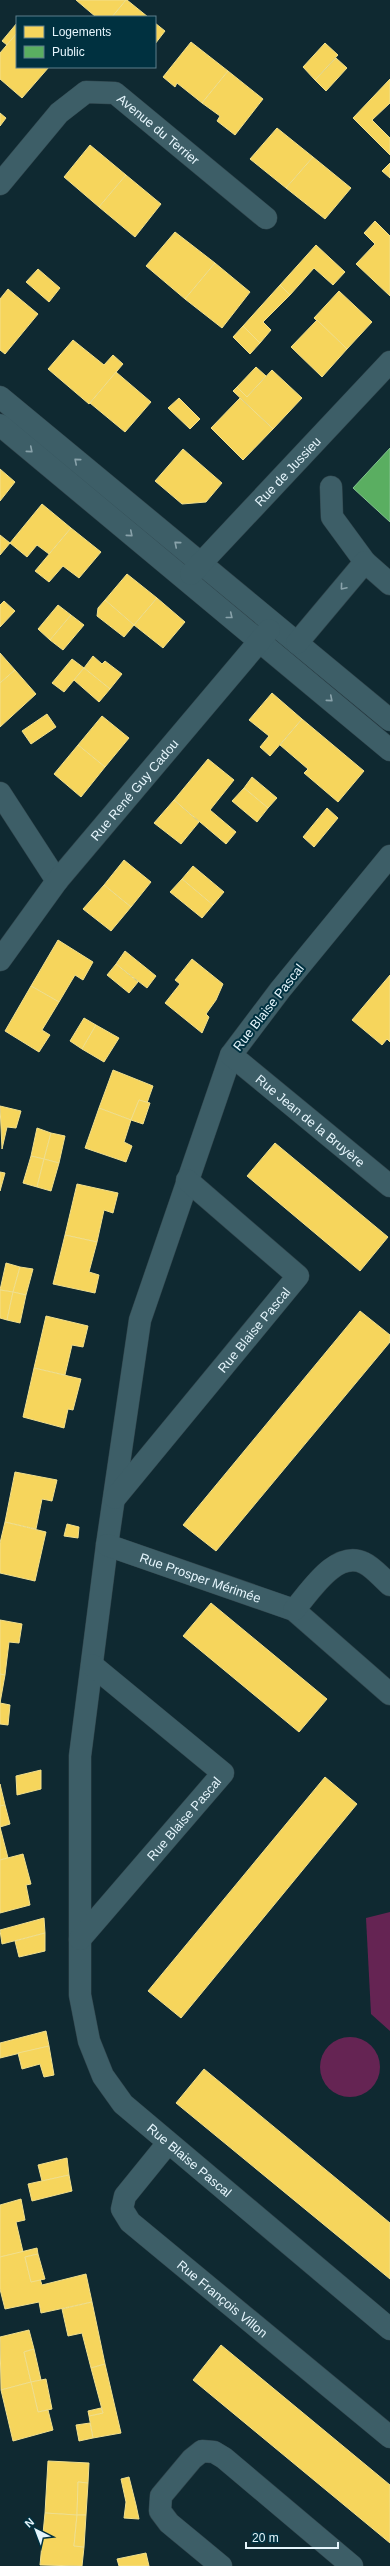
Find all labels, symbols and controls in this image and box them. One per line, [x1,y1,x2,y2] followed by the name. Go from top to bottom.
[16,16,156,68] legend
[52,25,111,39] text: Logements
[52,45,85,59] text: Public
[114,91,203,168] street label: Avenue du Terrier
[252,434,324,509] street label: Rue de Jussieu
[25,446,33,453] one-way arrow
[74,458,81,465] one-way arrow
[125,529,132,536] one-way arrow
[174,541,181,548] one-way arrow
[341,583,348,590] one-way arrow
[226,612,233,619] one-way arrow
[325,695,333,702] one-way arrow
[88,736,182,844] street label: Rue René Guy Cadou
[230,961,307,1053] street label: Rue Blaise Pascal
[253,1072,368,1170] street label: Rue Jean de la Bruyère
[215,1285,293,1376] street label: Rue Blaise Pascal
[138,1550,263,1606] street label: Rue Prosper Mérimée
[144,1774,224,1864] street label: Rue Blaise Pascal
[144,2121,234,2200] street label: Rue Blaise Pascal
[174,2257,270,2341] street label: Rue François Villon
[16,2510,56,2550] north arrow
[22,2515,36,2530] text: N
[246,2524,338,2550] scale bar
[252,2531,279,2545] text: 20 m

